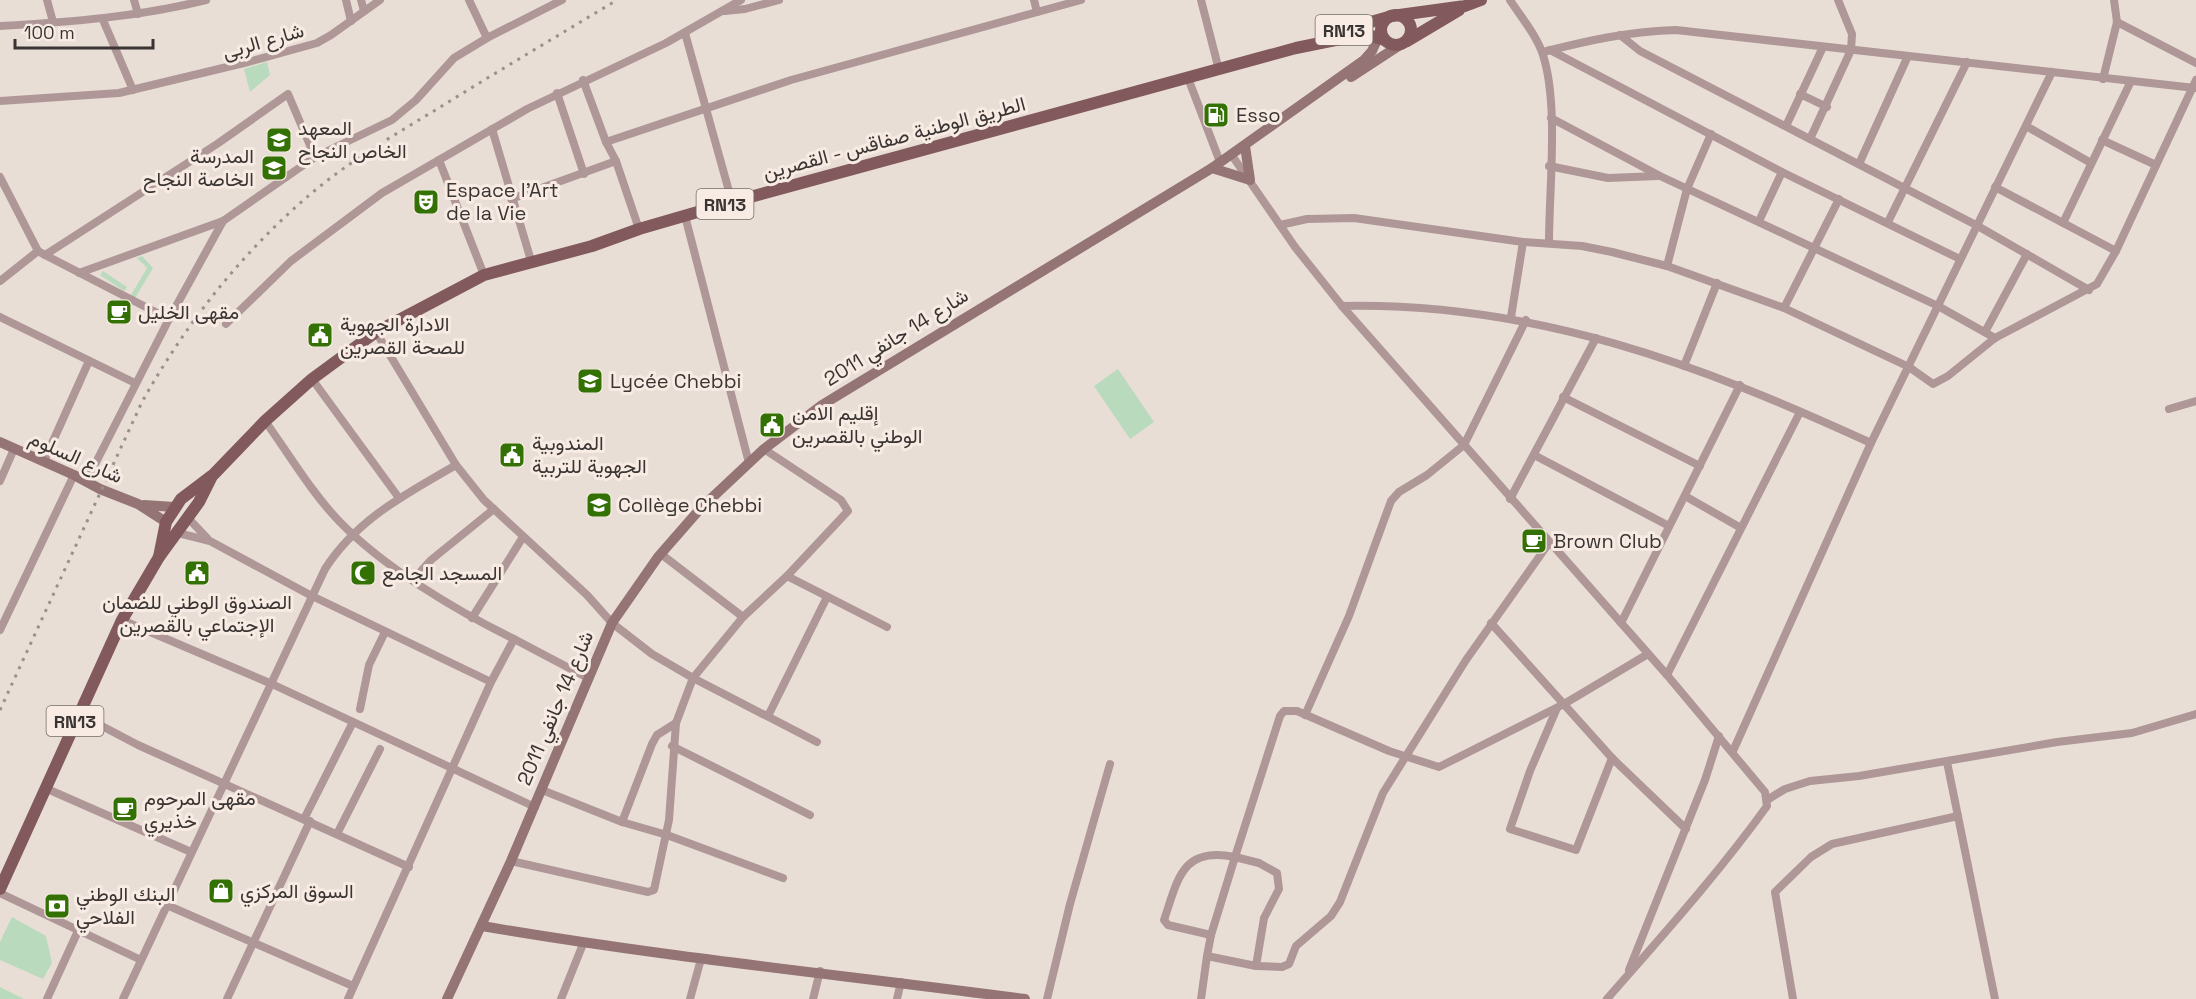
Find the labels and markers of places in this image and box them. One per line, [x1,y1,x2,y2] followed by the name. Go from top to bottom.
[1201,100,1231,130] fuel station icon: Esso
[1236,102,1281,128] place label: Esso
[298,115,407,165] place label: المعهد الخاص النجاح
[264,125,294,155] school or university icon: المعهد الخاص النجاح
[143,143,254,193] place label: المدرسة الخاصة النجاح
[259,153,289,183] school or university icon: المدرسة الخاصة النجاح
[446,177,558,226] place label: Espace l'Art de la Vie
[411,187,441,217] theatre icon: Espace l'Art de la Vie
[104,297,134,327] cafe icon: مقهى الخليل
[138,299,239,325] place label: مقهى الخليل
[340,311,465,360] place label: الادارة الجهوية للصحة القصرين
[305,320,335,350] public building icon: الادارة الجهوية للصحة القصرين
[575,366,605,396] school or university icon: Lycée Chebbi
[610,368,741,394] place label: Lycée Chebbi
[792,400,922,453] place label: إقليم الامن الوطني بالقصرين
[757,410,787,440] public building icon: إقليم الامن الوطني بالقصرين
[532,430,647,479] place label: المندوبية الجهوية للتربية
[497,440,527,470] public building icon: المندوبية الجهوية للتربية
[584,490,614,520] school or university icon: Collège Chebbi
[618,492,762,518] place label: Collège Chebbi
[1519,526,1549,556] cafe icon: Brown Club
[1553,528,1662,554] place label: Brown Club
[182,558,212,588] public building icon: الصندوق الوطني للضمان الإجتماعي بالقصرين
[348,558,378,588] mosque icon: المسجد الجامع
[382,560,502,587] place label: المسجد الجامع
[102,589,292,642] place label: الصندوق الوطني للضمان الإجتماعي بالقصرين
[144,785,256,838] place label: مقهى المرحوم خذيري
[110,794,140,824] cafe icon: مقهى المرحوم خذيري
[206,876,236,906] shop icon: السوق المركزي
[240,878,354,908] place label: السوق المركزي
[76,881,175,934] place label: البنك الوطني الفلاحي
[42,891,72,921] bank icon: البنك الوطني الفلاحي

